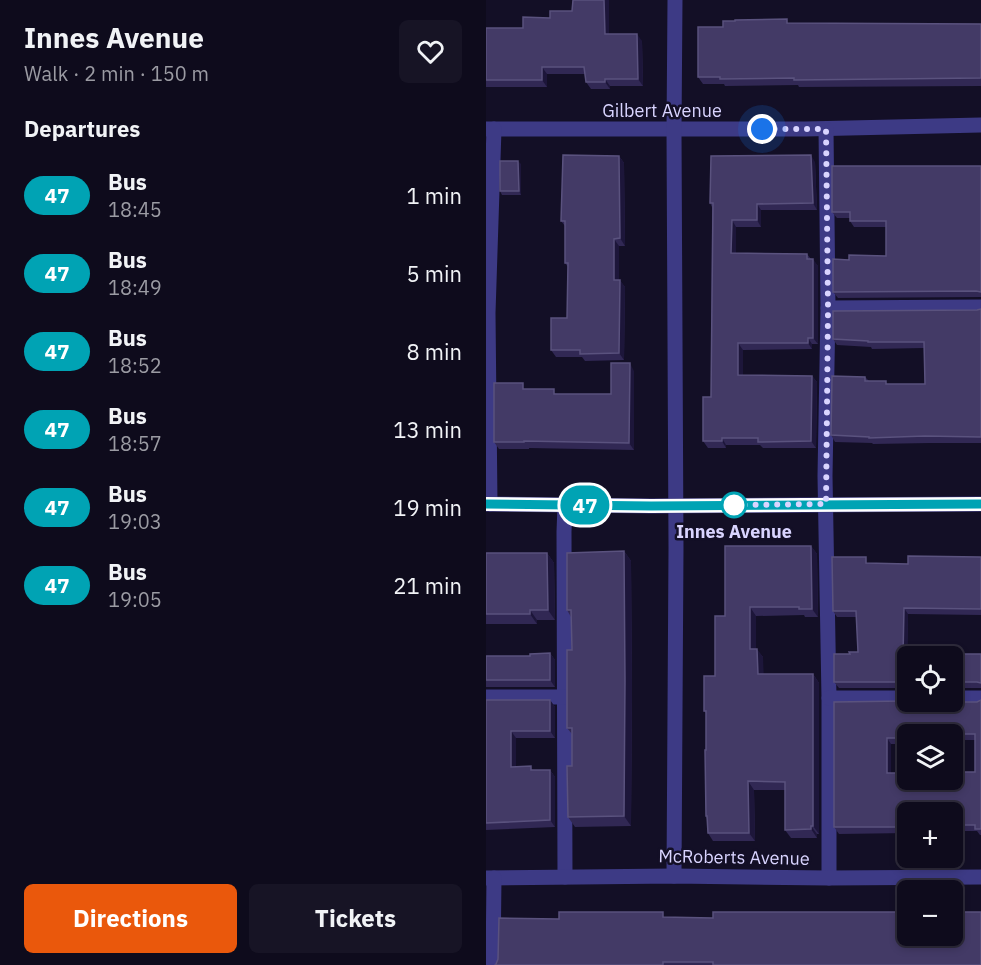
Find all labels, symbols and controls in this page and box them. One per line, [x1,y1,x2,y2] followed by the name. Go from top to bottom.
[24,19,204,56] text: Innes Avenue
[399,20,462,83] button: heart
[24,60,209,87] text: Walk · 2 min · 150 m
[602,99,722,122] street label: Gilbert Avenue
[24,114,140,143] text: Departures
[747,114,777,144] your location
[108,167,147,196] text: Bus
[44,181,70,209] text: 47
[406,181,462,210] text: 1 min
[108,196,162,223] text: 18:45
[108,245,147,274] text: Bus
[44,259,70,287] text: 47
[406,259,462,288] text: 5 min
[108,274,162,301] text: 18:49
[108,323,147,352] text: Bus
[44,337,70,365] text: 47
[406,337,462,366] text: 8 min
[108,352,162,379] text: 18:52
[108,401,147,430] text: Bus
[44,415,70,443] text: 47
[393,415,462,444] text: 13 min
[108,430,162,457] text: 18:57
[108,479,147,508] text: Bus
[558,486,612,524] line badge: 47
[572,491,598,519] text: 47
[721,492,747,518] marker: Innes Avenue
[44,493,70,521] text: 47
[393,493,462,522] text: 19 min
[108,508,162,535] text: 19:03
[676,520,792,543] place label: Innes Avenue
[108,557,147,586] text: Bus
[44,571,70,599] text: 47
[393,571,462,600] text: 21 min
[108,586,162,613] text: 19:05
[897,646,963,946] map controls
[897,646,963,712] button: locate
[897,724,963,790] button: layers
[897,802,963,868] button: +
[658,844,810,870] street label: McRoberts Avenue
[897,880,963,946] button: −
[24,884,237,953] button: Directions
[249,884,462,953] button: Tickets

